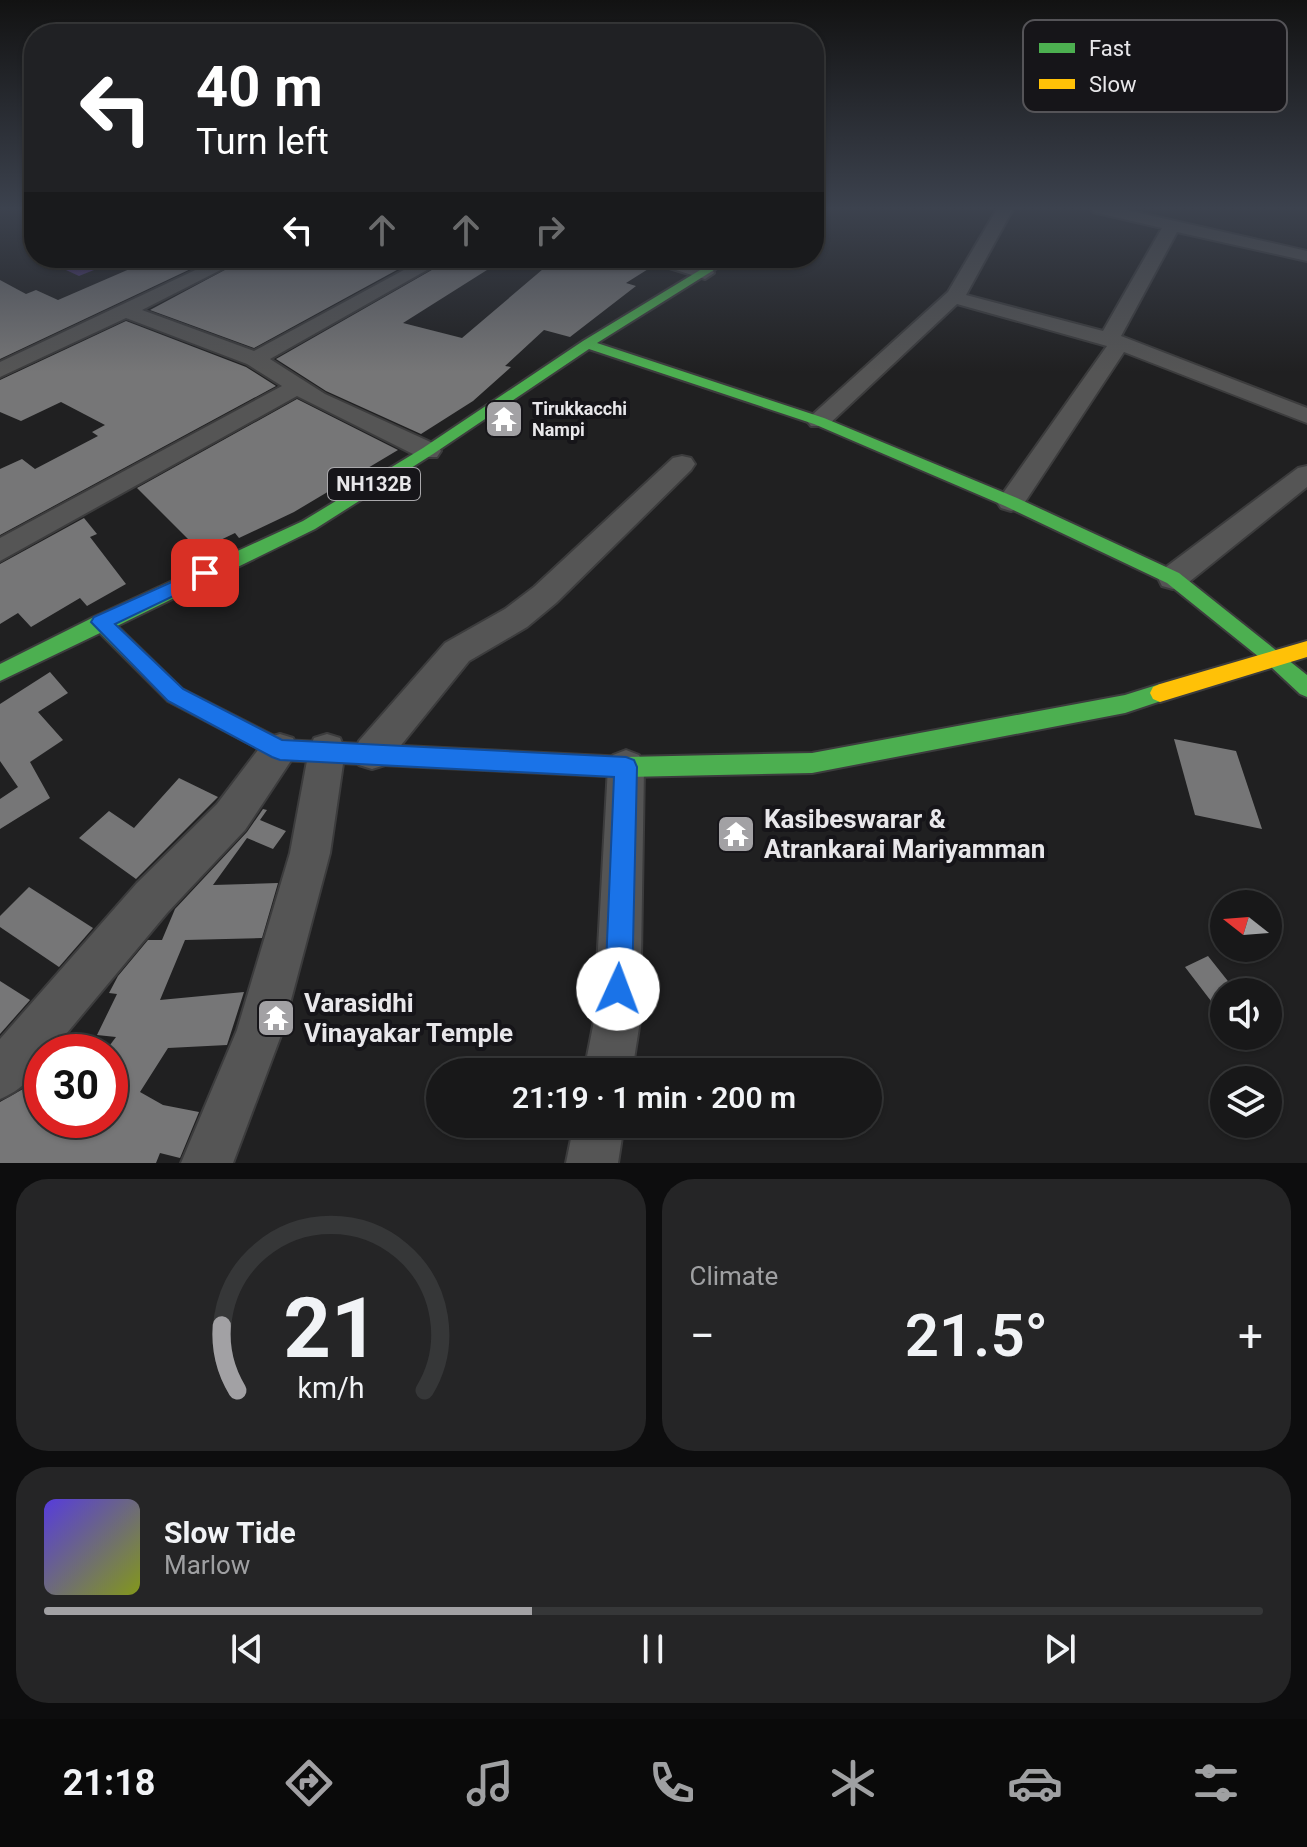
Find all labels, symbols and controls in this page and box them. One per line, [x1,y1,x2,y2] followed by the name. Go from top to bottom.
[1023,20,1287,112] legend
[1089,36,1131,61] text: Fast
[196,54,323,120] text: 40 m
[64,56,168,160] icon: left
[1089,72,1137,97] text: Slow
[196,121,329,163] text: Turn left
[276,208,320,252] icon: left
[360,208,404,252] icon: ahead
[444,208,488,252] icon: ahead
[528,208,572,252] icon: right
[483,398,525,440] temple icon: Tirukkacchi Nampi
[532,398,627,440] place label: Tirukkacchi Nampi
[328,468,420,500] road number: NH132B
[171,539,239,607] pin
[183,551,227,595] icon: arrive
[764,804,1045,864] place label: Kasibeswarar & Atrankarai Mariyamman
[715,813,757,855] temple icon: Kasibeswarar & Atrankarai Mariyamman
[1210,890,1282,962] north arrow
[1210,890,1282,1138] map controls
[576,947,660,1031] position arrow
[1210,978,1282,1050] button: sound
[304,988,513,1048] place label: Varasidhi Vinayakar Temple
[255,997,297,1039] temple icon: Varasidhi Vinayakar Temple
[24,1034,128,1138] speed limit sign: 30
[1210,1066,1282,1138] button: layers
[512,1080,796,1115] text: 21:19 · 1 min · 200 m
[690,1261,778,1291] text: Climate
[283,1280,378,1377] text: 21
[905,1300,1048,1371] text: 21.5°
[690,1310,715,1362] text: −
[1238,1310,1263,1362] text: +
[297,1371,364,1405] text: km/h
[164,1515,296,1550] text: Slow Tide
[164,1550,250,1580] text: Marlow
[225,1627,269,1671] icon: previous
[631,1627,675,1671] icon: pause
[1038,1627,1082,1671] icon: next
[281,1755,337,1811] icon: directions
[462,1755,518,1811] icon: music
[644,1755,700,1811] icon: phone
[825,1755,881,1811] icon: climate
[1007,1755,1063,1811] icon: car
[1188,1755,1244,1811] icon: filters
[63,1762,155,1804] text: 21:18

